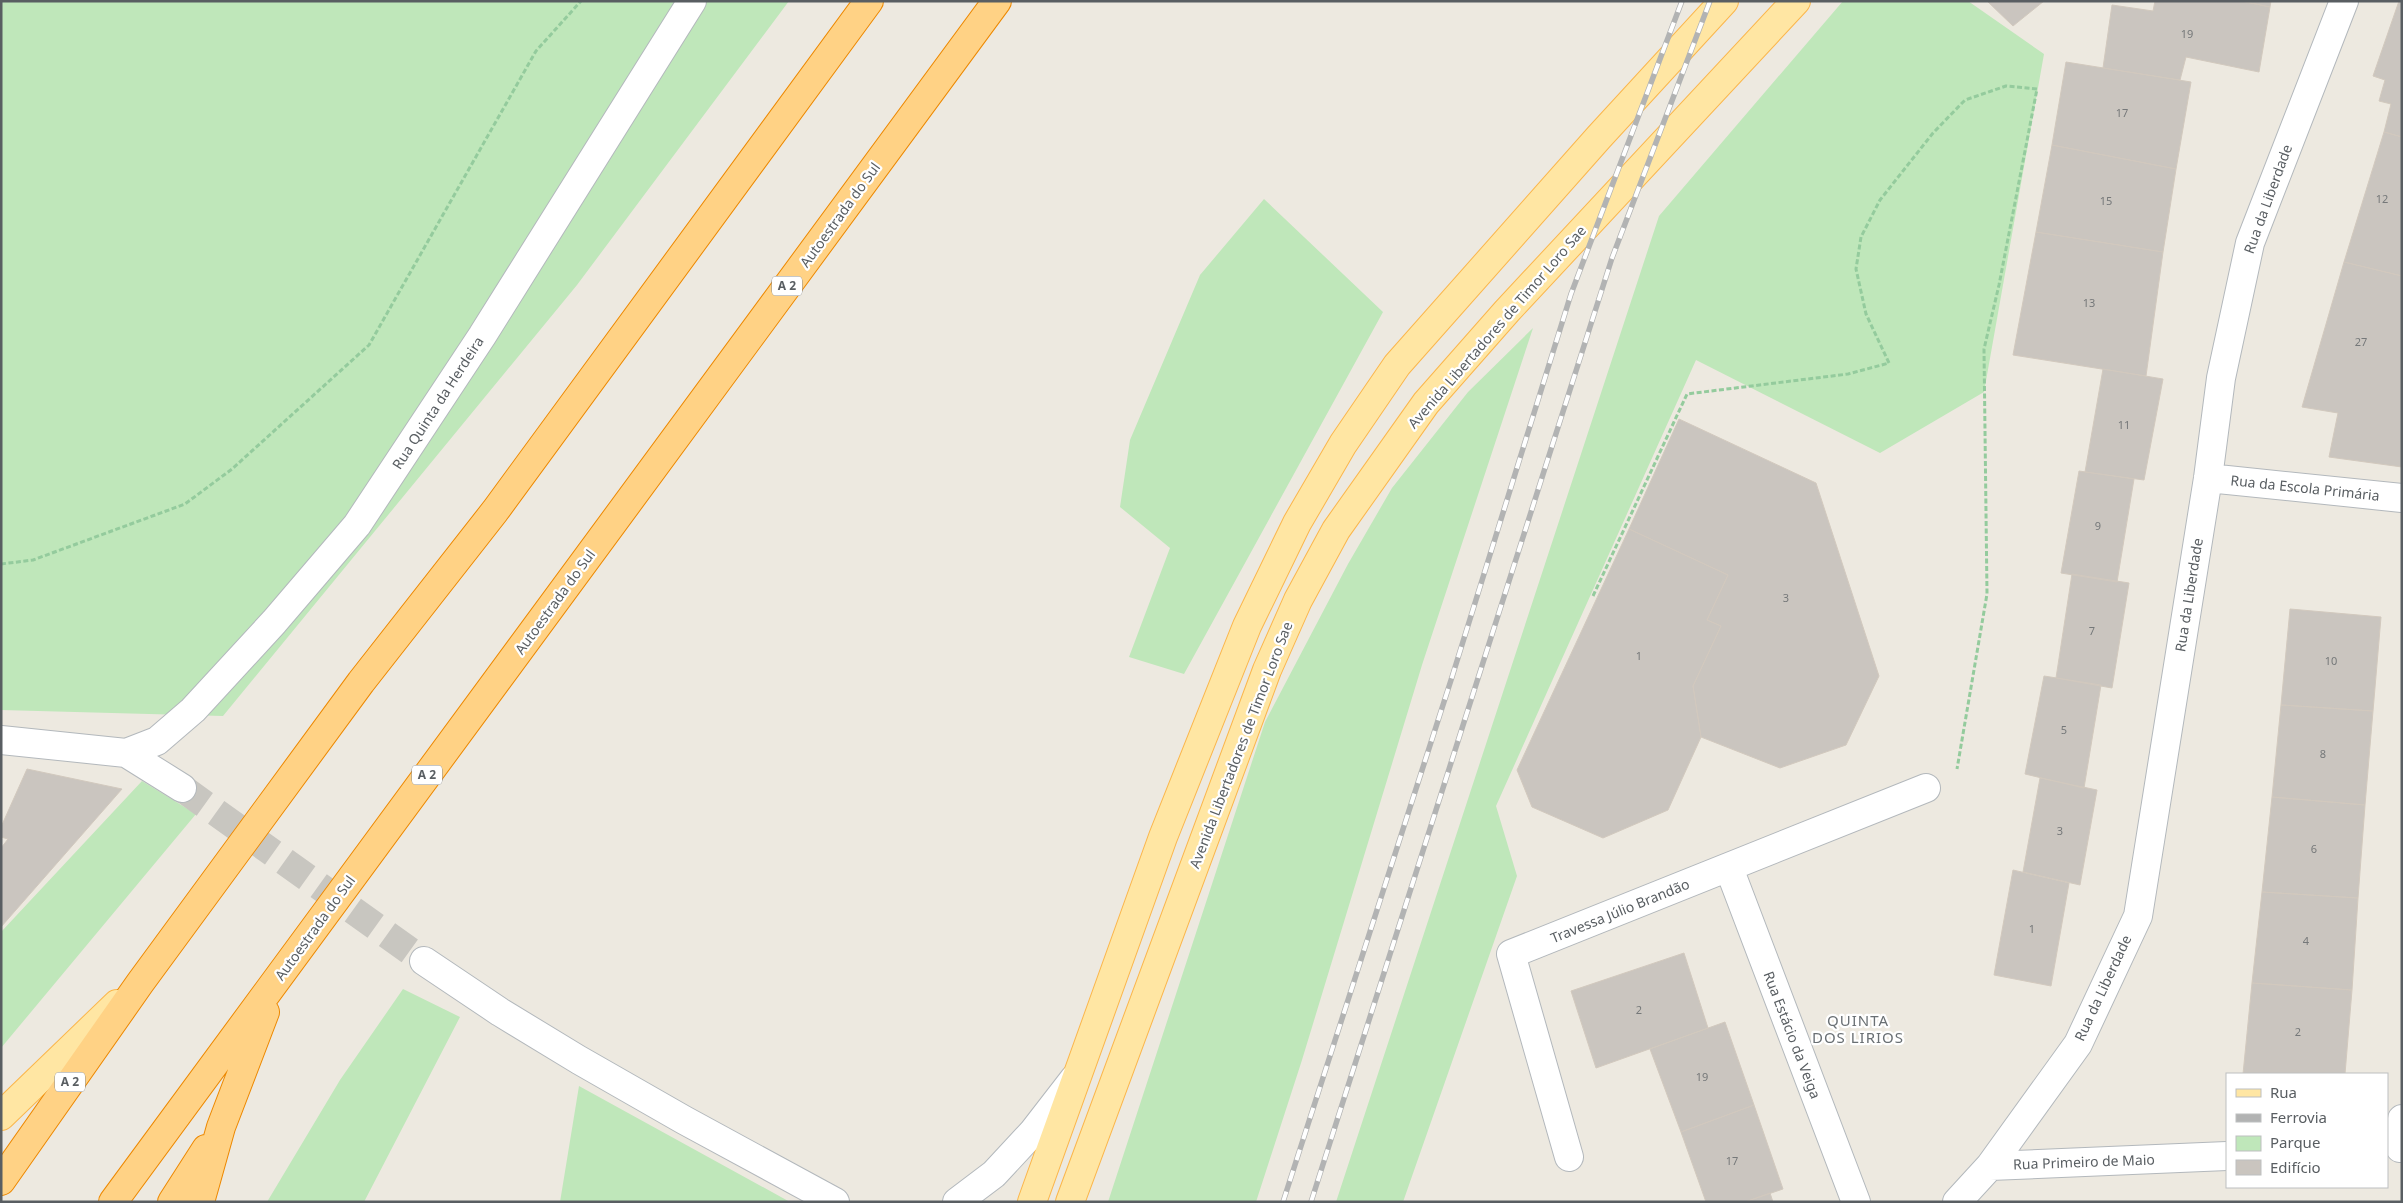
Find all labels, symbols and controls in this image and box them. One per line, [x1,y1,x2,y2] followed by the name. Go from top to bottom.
[2181,26,2193,41] house number: 19
[2116,105,2128,120] house number: 17
[2239,142,2296,256] street label: Rua da Liberdade
[795,159,884,271] street label: Autoestrada do Sul
[2376,191,2388,206] house number: 12
[2100,193,2112,208] house number: 15
[1403,221,1590,432] street label: Avenida Libertadores de Timor Loro Sae
[772,276,802,296] road number: A 2
[2083,295,2095,310] house number: 13
[388,333,488,473] street label: Rua Quinta da Herdeira
[2355,334,2367,349] house number: 27
[2118,417,2130,432] house number: 11
[2230,470,2381,505] street label: Rua da Escola Primária
[2095,518,2101,533] house number: 9
[2170,537,2207,653] street label: Rua da Liberdade
[510,546,599,658] street label: Autoestrada do Sul
[1783,590,1789,605] house number: 3
[1185,619,1297,871] street label: Avenida Libertadores de Timor Loro Sae
[2089,623,2095,638] house number: 7
[1636,648,1642,663] house number: 1
[2325,653,2337,668] house number: 10
[2061,722,2067,737] house number: 5
[2320,746,2326,761] house number: 8
[412,766,442,784] road number: A 2
[2057,823,2063,838] house number: 3
[2311,841,2317,856] house number: 6
[270,872,359,984] street label: Autoestrada do Sul
[1548,874,1692,947] street label: Travessa Júlio Brandão
[2029,921,2035,936] house number: 1
[2070,932,2135,1044] street label: Rua da Liberdade
[2303,933,2310,948] house number: 4
[1759,968,1826,1101] street label: Rua Estácio da Veiga
[1636,1002,1642,1017] house number: 2
[1812,1010,1904,1047] district label: QUINTA DOS LIRIOS
[2295,1024,2301,1039] house number: 2
[1696,1069,1708,1084] house number: 19
[55,1072,85,1092] road number: A 2
[2226,1073,2388,1188] legend
[2270,1082,2297,1102] text: Rua
[2270,1107,2327,1127] text: Ferrovia
[2270,1132,2320,1152] text: Parque
[2013,1150,2155,1173] street label: Rua Primeiro de Maio
[1726,1153,1738,1168] house number: 17
[2270,1157,2321,1177] text: Edifício

